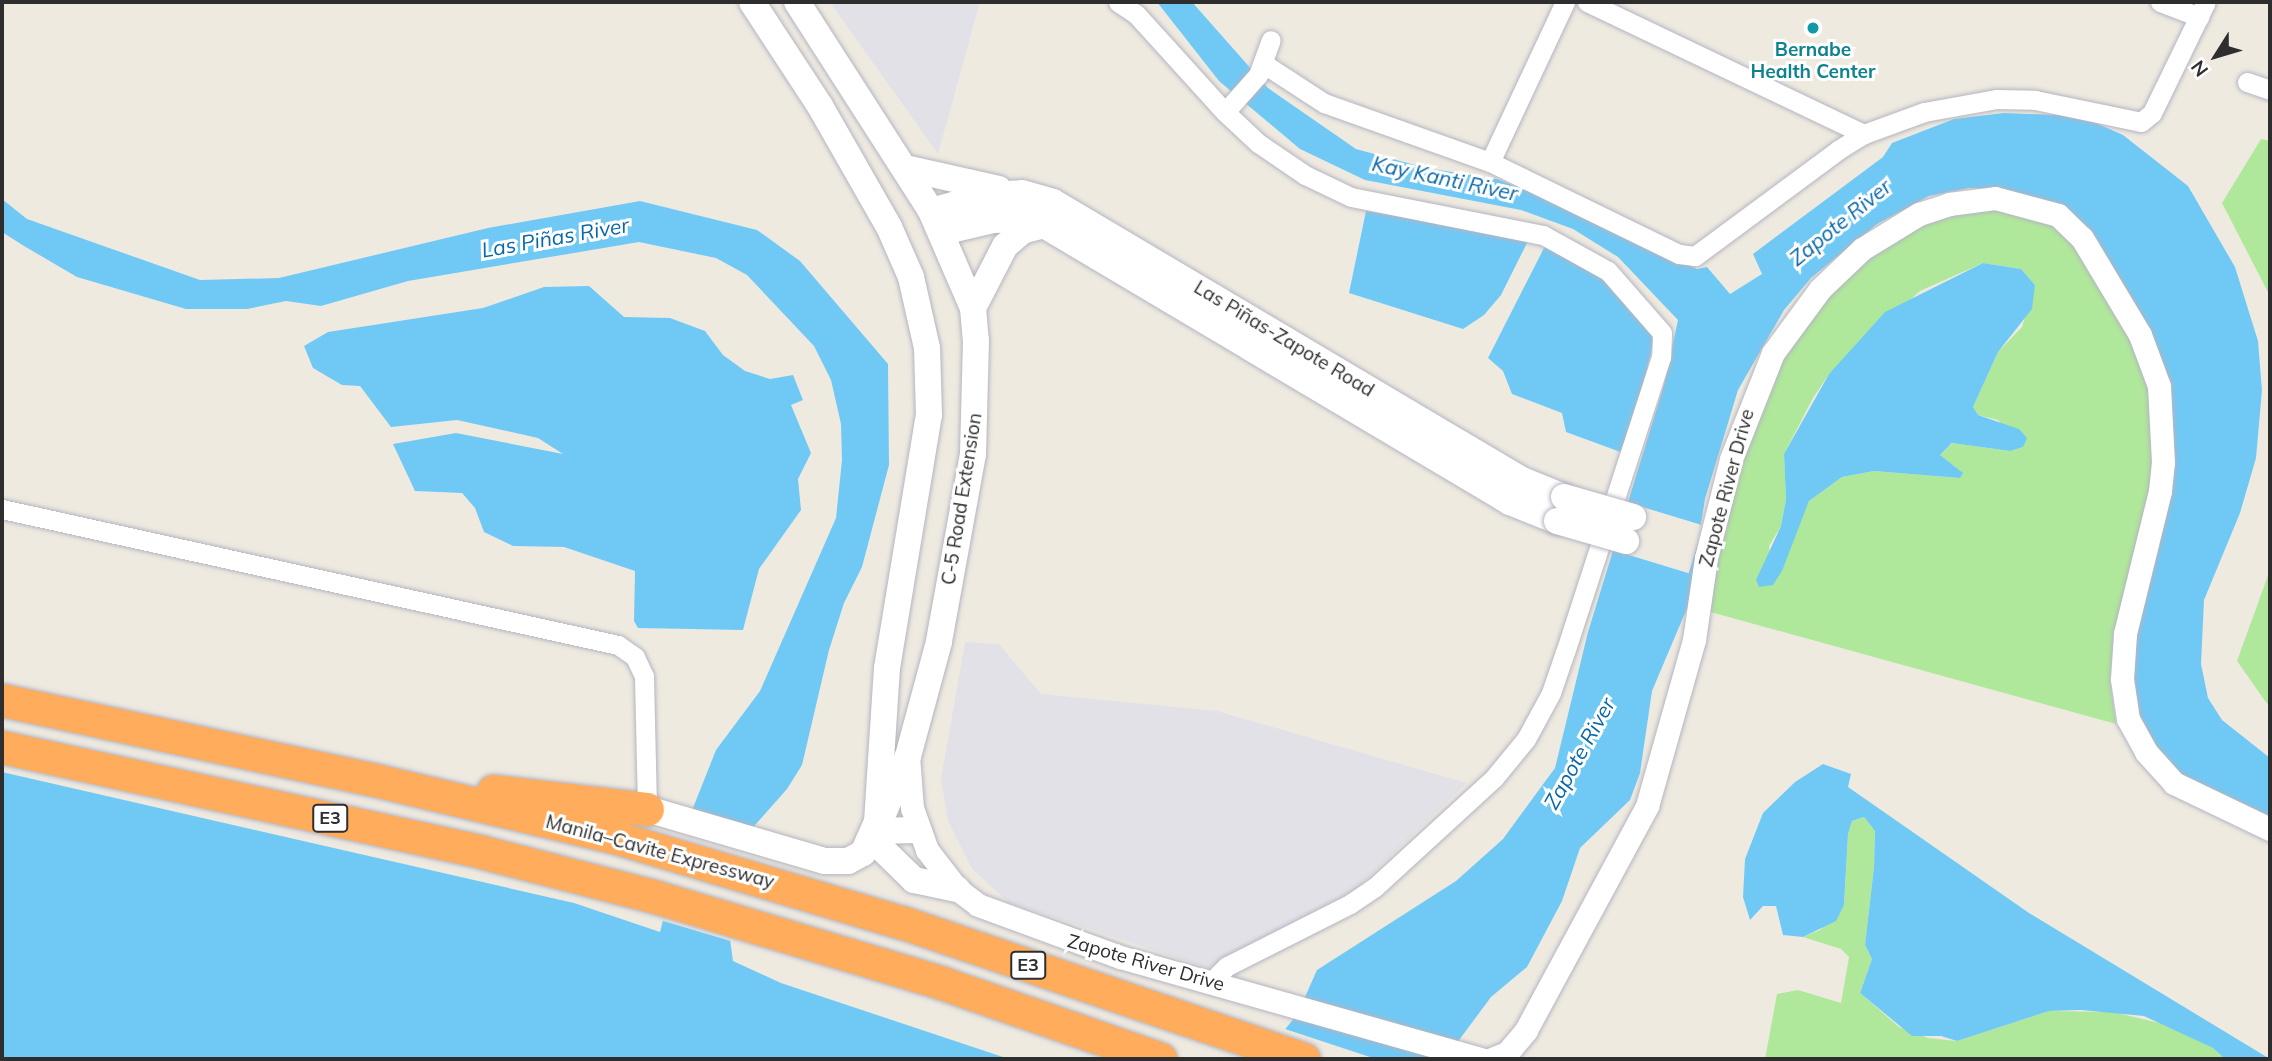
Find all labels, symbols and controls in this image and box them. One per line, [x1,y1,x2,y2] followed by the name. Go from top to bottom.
[1805,20,1821,36] marker: Bernabe Health Center
[2181,21,2251,91] north arrow
[1751,39,1875,83] place label: Bernabe Health Center
[2185,56,2213,82] text: N
[1370,150,1520,206] water label: Kay Kanti River
[1784,173,1896,271] water label: Zapote River
[479,212,631,262] water label: Las Piñas River
[1190,276,1378,402] street label: Las Piñas-Zapote Road
[1695,407,1759,569] street label: Zapote River Drive
[937,411,987,587] street label: C-5 Road Extension
[1538,693,1620,813] water label: Zapote River
[311,804,349,832] road number: E3
[543,811,777,893] street label: Manila–Cavite Expressway
[1065,930,1227,996] street label: Zapote River Drive
[1009,950,1047,980] road number: E3

